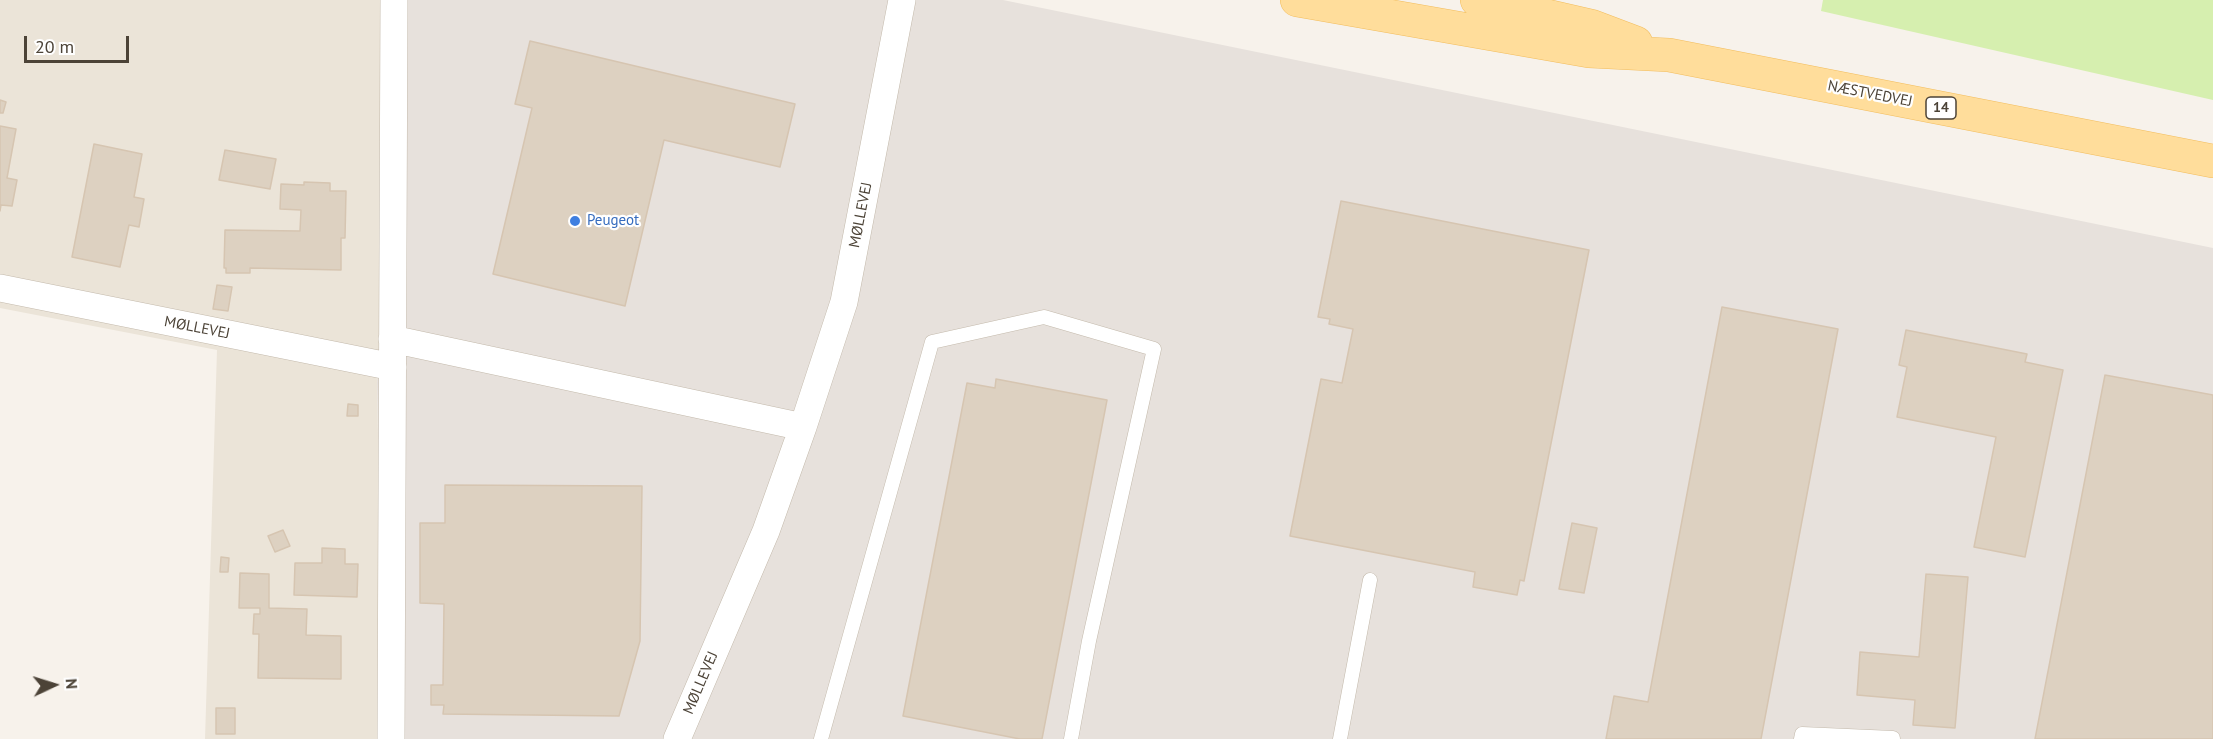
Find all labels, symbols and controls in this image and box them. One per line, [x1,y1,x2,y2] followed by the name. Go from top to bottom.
[27,24,132,62] scale bar
[35,35,74,58] text: 20 m
[1826,77,1914,111] street label: NÆSTVEDVEJ
[1926,97,1956,119] road number: 14
[846,181,876,249] street label: MØLLEVEJ
[587,212,639,230] place label: Peugeot
[568,214,582,228] marker: Peugeot
[163,313,231,343] street label: MØLLEVEJ
[680,649,722,717] street label: MØLLEVEJ
[24,655,84,715] north arrow
[62,678,82,690] text: N

